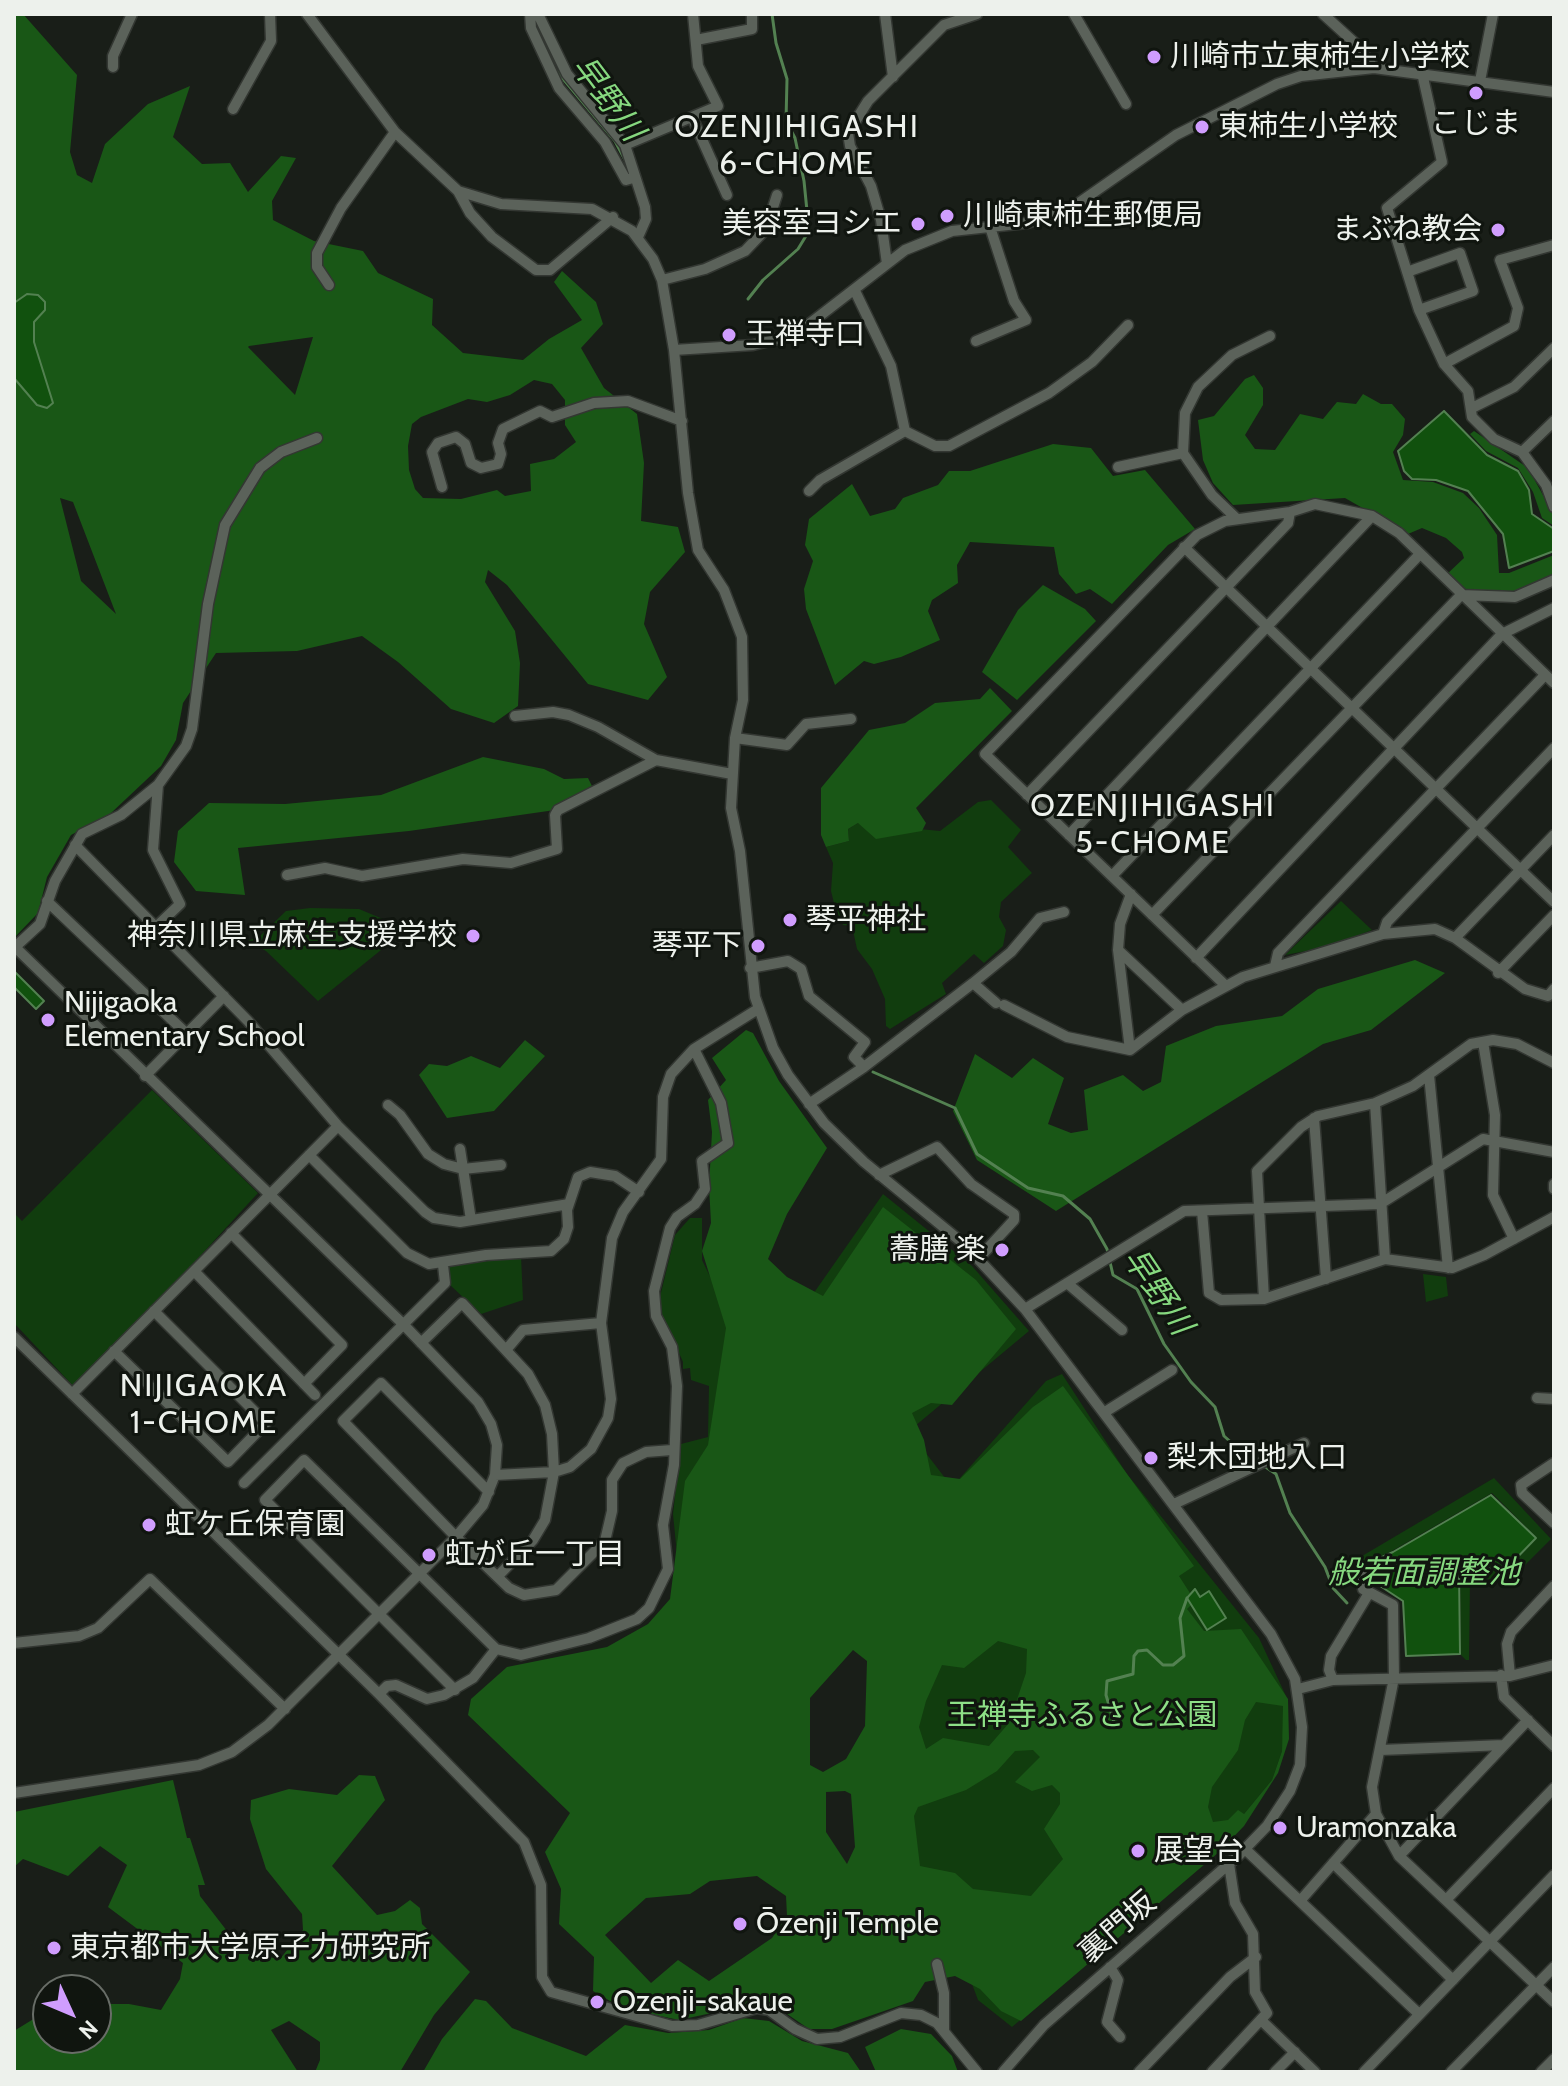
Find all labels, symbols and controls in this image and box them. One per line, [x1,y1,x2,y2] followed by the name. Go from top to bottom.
[1170,39,1470,75] place label: 川崎市立東柿生小学校
[1145,48,1163,66] marker: 川崎市立東柿生小学校
[563,49,651,149] water label: 早野川
[1467,84,1485,102] marker: こじま
[1431,106,1521,142] place label: こじま
[674,109,920,184] district label: OZENJIHIGASHI 6-CHOME
[1218,109,1398,145] place label: 東柿生小学校
[1193,118,1211,136] marker: 東柿生小学校
[963,198,1203,234] place label: 川崎東柿生郵便局
[722,206,902,242] place label: 美容室ヨシエ
[938,207,956,225] marker: 川崎東柿生郵便局
[1332,212,1482,248] place label: まぶね教会
[909,215,927,233] marker: 美容室ヨシエ
[1489,221,1507,239] marker: まぶね教会
[745,317,865,353] place label: 王禅寺口
[720,326,738,344] marker: 王禅寺口
[1030,788,1276,863] district label: OZENJIHIGASHI 5-CHOME
[806,902,926,938] place label: 琴平神社
[781,911,799,929] marker: 琴平神社
[127,918,457,954] place label: 神奈川県立麻生支援学校
[464,927,482,945] marker: 神奈川県立麻生支援学校
[652,928,742,964] place label: 琴平下
[749,937,767,955] marker: 琴平下
[64,985,304,1056] place label: Nijigaoka Elementary School
[39,1011,57,1029] marker: Nijigaoka Elementary School
[889,1232,986,1268] place label: 蕎膳 楽
[993,1241,1011,1259] marker: 蕎膳 楽
[1114,1241,1200,1343] water label: 早野川
[120,1368,288,1443] district label: NIJIGAOKA 1-CHOME
[1167,1440,1347,1476] place label: 梨木団地入口
[1142,1449,1160,1467] marker: 梨木団地入口
[165,1507,345,1543] place label: 虹ケ丘保育園
[140,1516,158,1534] marker: 虹ケ丘保育園
[445,1537,625,1573] place label: 虹が丘一丁目
[420,1546,438,1564] marker: 虹が丘一丁目
[1328,1555,1520,1593] water label: 般若面調整池
[947,1698,1217,1734] park label: 王禅寺ふるさと公園
[1296,1810,1457,1846] place label: Uramonzaka
[1271,1819,1289,1837] marker: Uramonzaka
[1154,1833,1244,1869] place label: 展望台
[1129,1842,1147,1860] marker: 展望台
[1072,1885,1164,1971] street label: 裏門坂
[756,1906,939,1942] place label: Ōzenji Temple
[731,1915,749,1933] marker: Ōzenji Temple
[70,1930,430,1966] place label: 東京都市大学原子力研究所
[45,1939,63,1957] marker: 東京都市大学原子力研究所
[32,1974,112,2054] north arrow
[613,1984,793,2020] place label: Ozenji-sakaue
[588,1993,606,2011] marker: Ozenji-sakaue
[73,2015,103,2045] text: N

